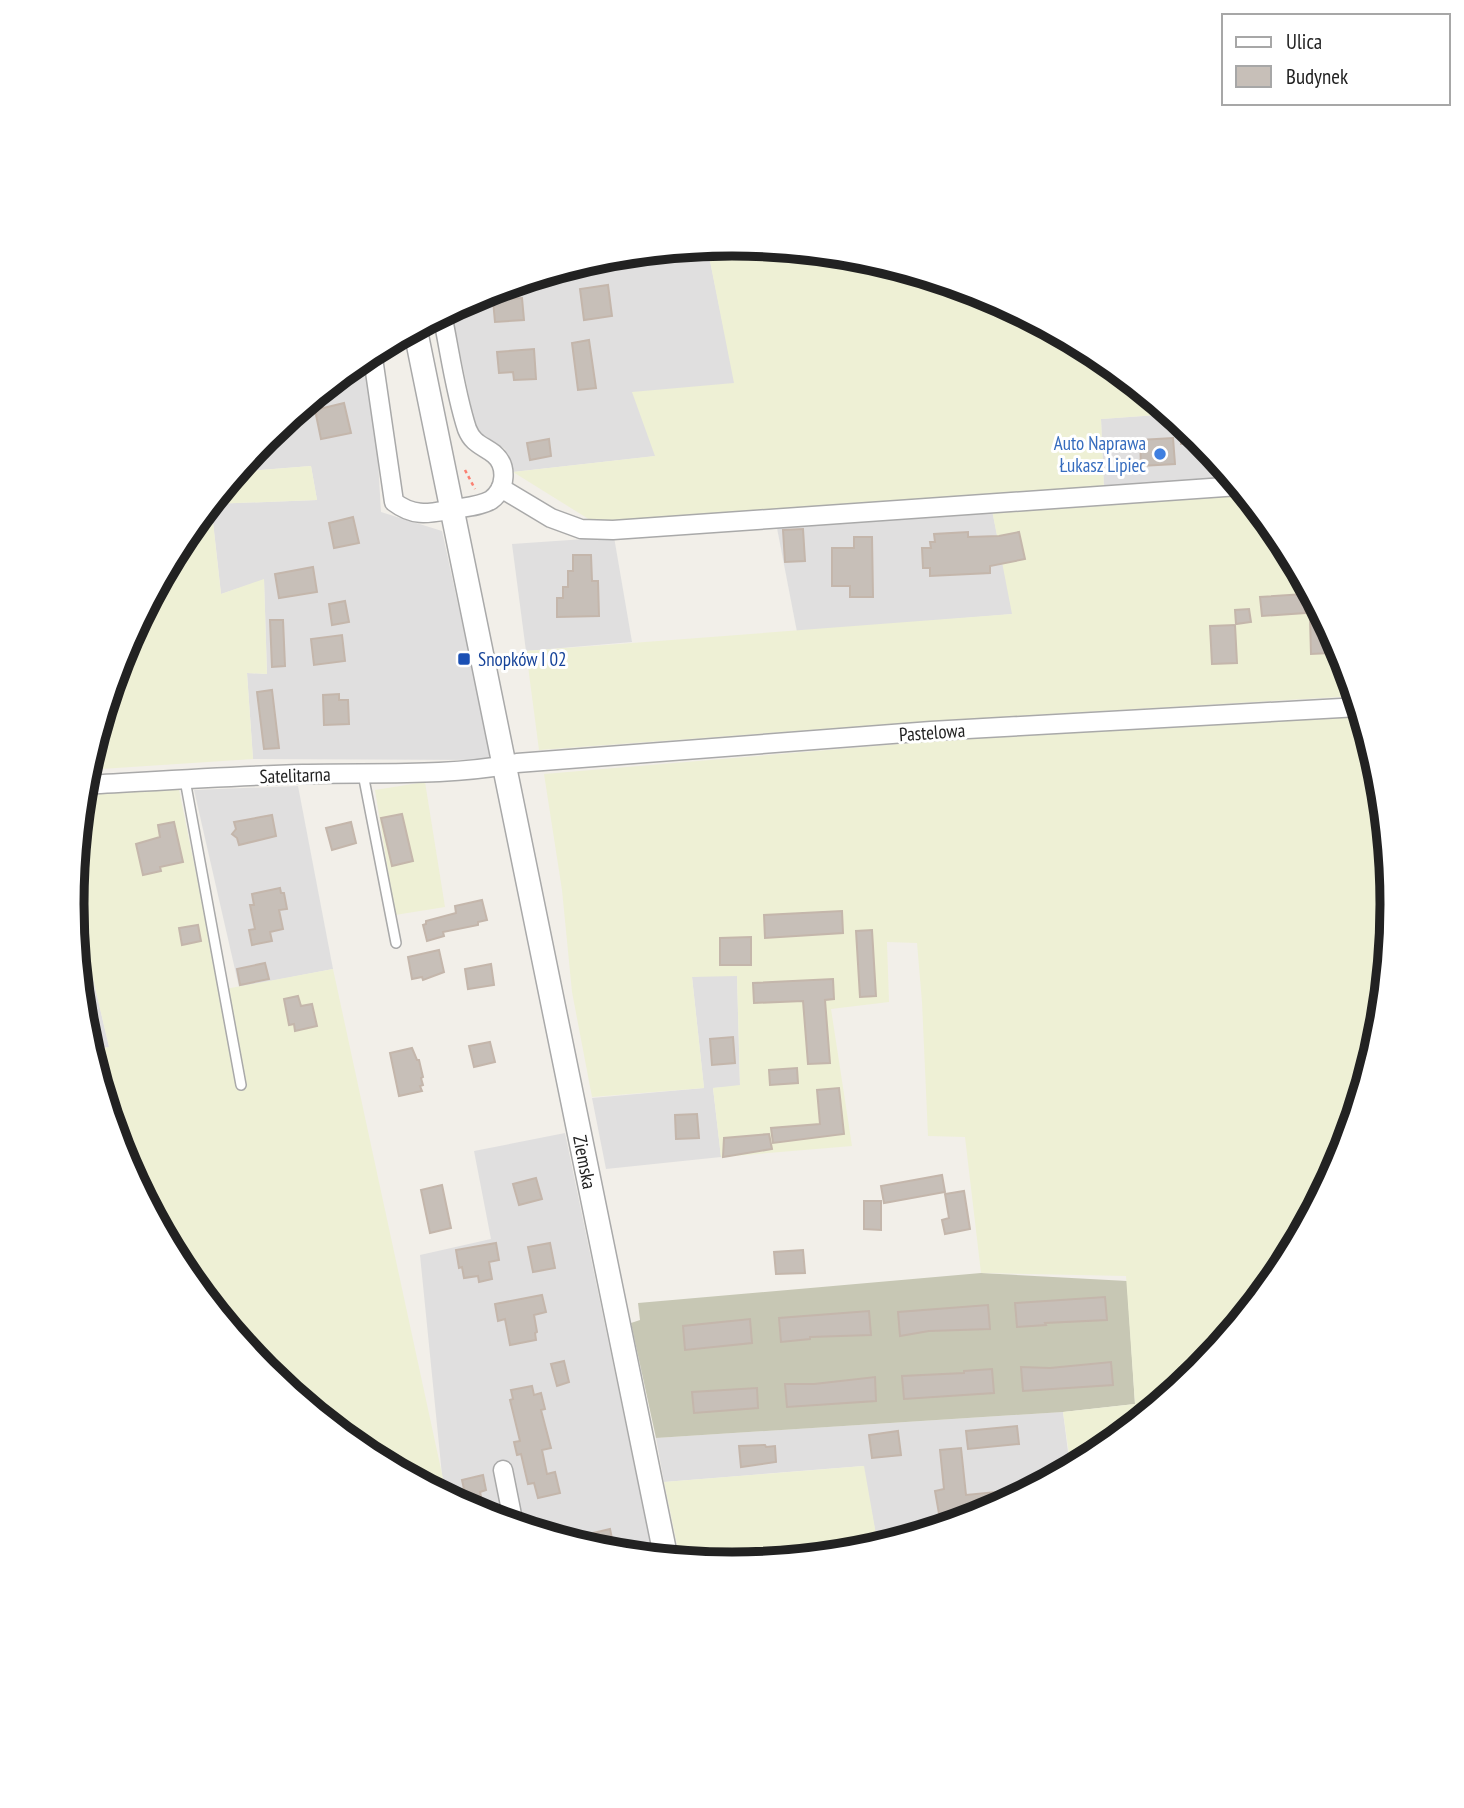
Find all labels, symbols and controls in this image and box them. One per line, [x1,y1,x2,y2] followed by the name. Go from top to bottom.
[1222,14,1450,105] legend
[1286,28,1322,55] text: Ulica
[1286,63,1348,90] text: Budynek
[1054,431,1146,477] place label: Auto Naprawa Łukasz Lipiec
[1152,446,1168,462] marker: Auto Naprawa Łukasz Lipiec
[478,647,567,671] place label: Snopków I 02
[456,651,472,667] marker: Snopków I 02
[898,718,966,746] street label: Pastelowa
[259,762,331,788] street label: Satelitarna
[568,1133,602,1191] street label: Ziemska

